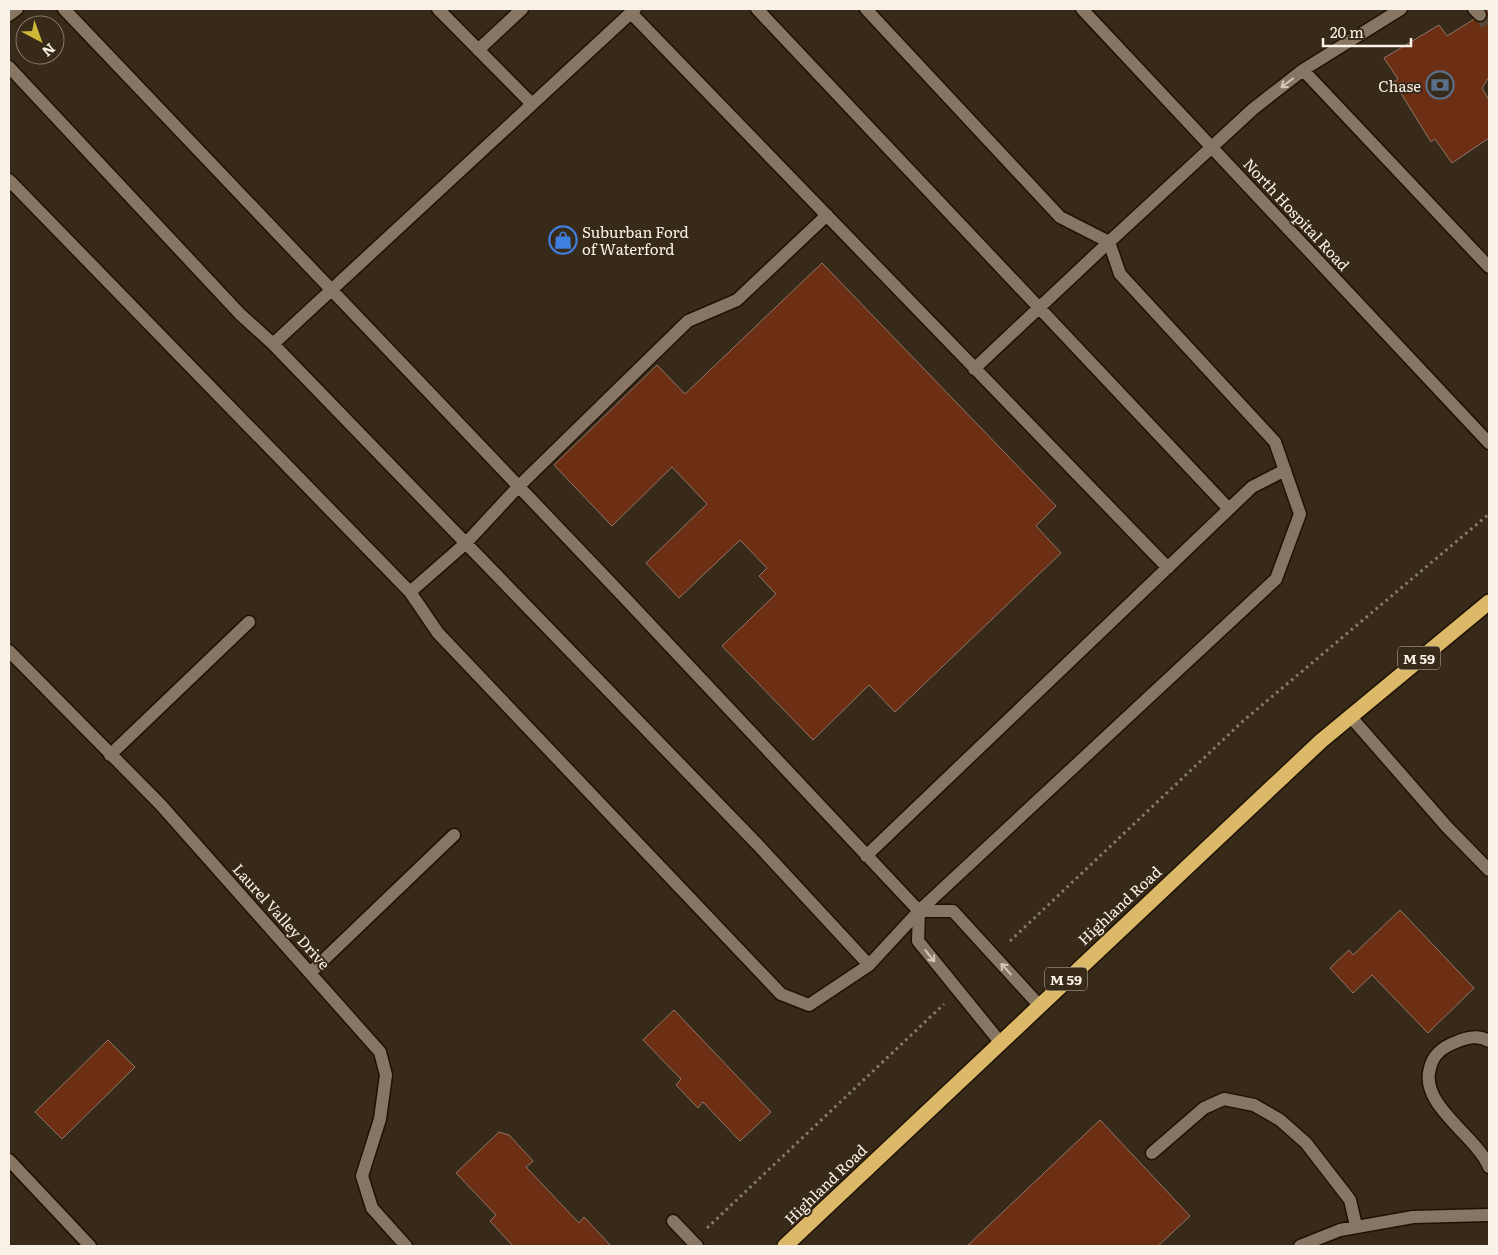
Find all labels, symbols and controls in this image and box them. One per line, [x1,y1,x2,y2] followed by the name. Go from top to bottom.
[15,15,65,65] north arrow
[1323,15,1410,47] scale bar
[1330,20,1364,43] text: 20 m
[38,39,60,62] text: N
[1425,70,1455,100] bank icon: Chase
[1378,74,1421,97] place label: Chase
[1280,78,1294,88] one-way arrow
[1239,153,1355,275] street label: North Hospital Road
[582,220,689,260] place label: Suburban Ford of Waterford
[548,225,578,255] shop icon: Suburban Ford of Waterford
[1398,646,1440,670] road number: M 59
[228,858,336,974] street label: Laurel Valley Drive
[1072,860,1166,950] street label: Highland Road
[924,949,935,962] one-way arrow
[1000,963,1012,976] one-way arrow
[1045,968,1087,991] road number: M 59
[778,1139,872,1229] street label: Highland Road

